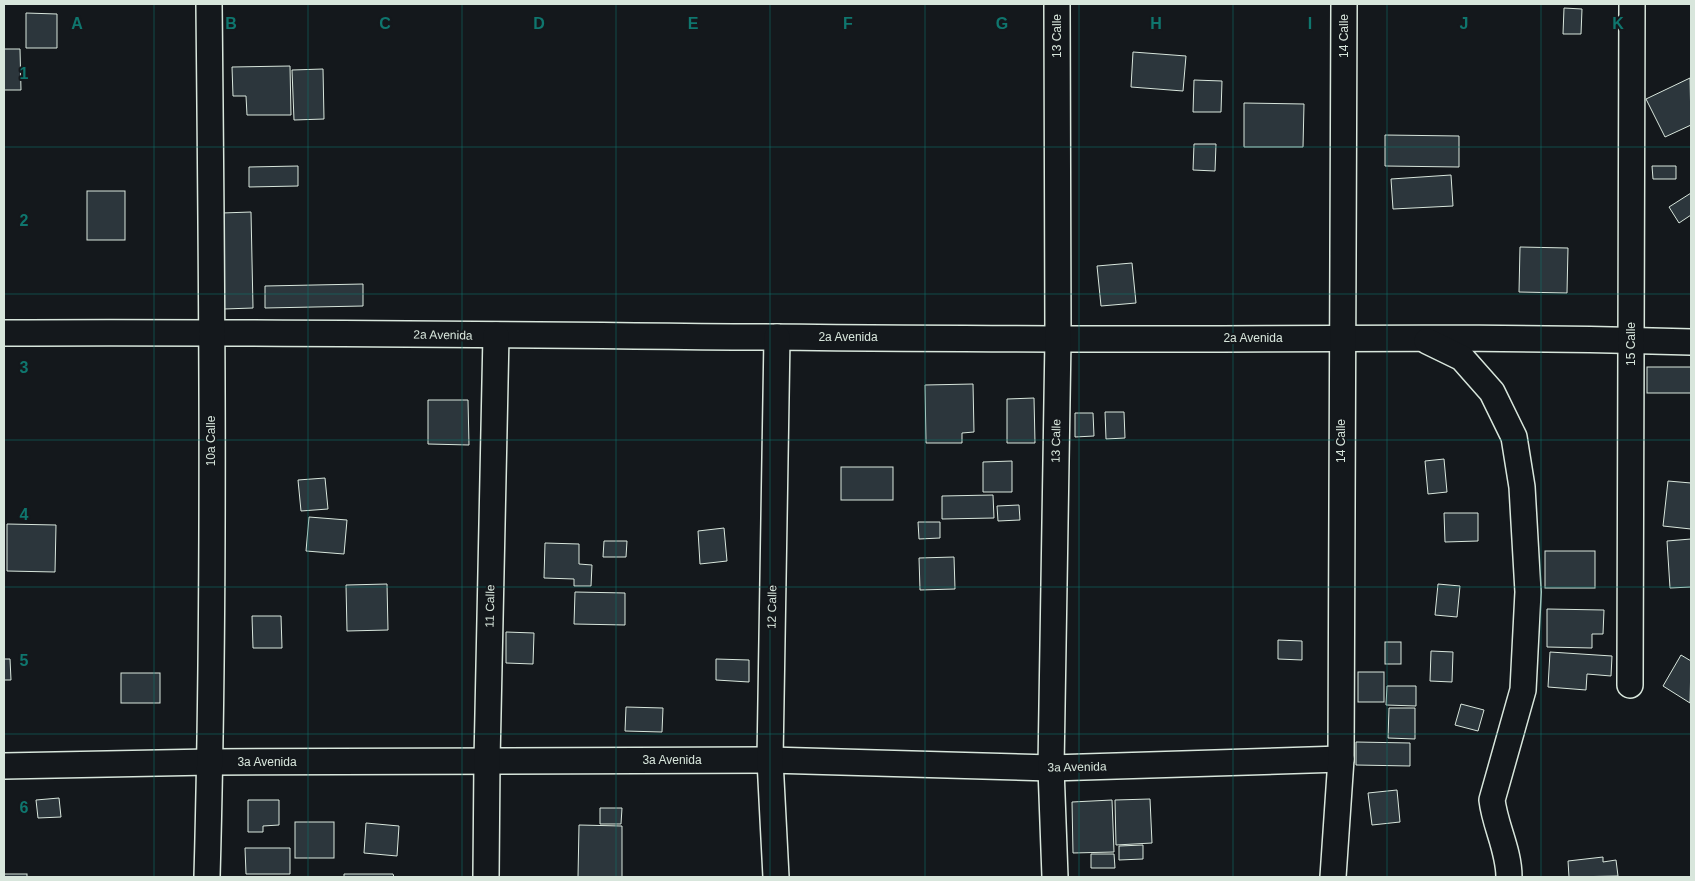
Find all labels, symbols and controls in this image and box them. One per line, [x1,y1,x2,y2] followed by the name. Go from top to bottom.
[1050,14,1064,58] street label: 13 Calle
[1337,14,1351,58] street label: 14 Calle
[71,15,83,32] text: A
[225,15,237,32] text: B
[379,15,391,32] text: C
[533,15,545,32] text: D
[688,15,699,32] text: E
[843,15,853,32] text: F
[996,15,1008,32] text: G
[1150,15,1162,32] text: H
[1308,15,1312,32] text: I
[1460,15,1468,32] text: J
[1612,15,1624,32] text: K
[20,65,29,82] text: 1
[20,212,29,229] text: 2
[1624,322,1638,366] street label: 15 Calle
[413,327,473,343] street label: 2a Avenida
[818,330,878,344] street label: 2a Avenida
[1223,331,1283,345] street label: 2a Avenida
[20,359,29,376] text: 3
[204,415,218,466] street label: 10a Calle
[1049,419,1063,463] street label: 13 Calle
[1334,419,1348,463] street label: 14 Calle
[20,506,29,523] text: 4
[483,584,497,628] street label: 11 Calle
[765,585,779,629] street label: 12 Calle
[20,652,29,669] text: 5
[642,753,702,767] street label: 3a Avenida
[237,755,297,769] street label: 3a Avenida
[1047,759,1107,775] street label: 3a Avenida
[20,799,29,816] text: 6

